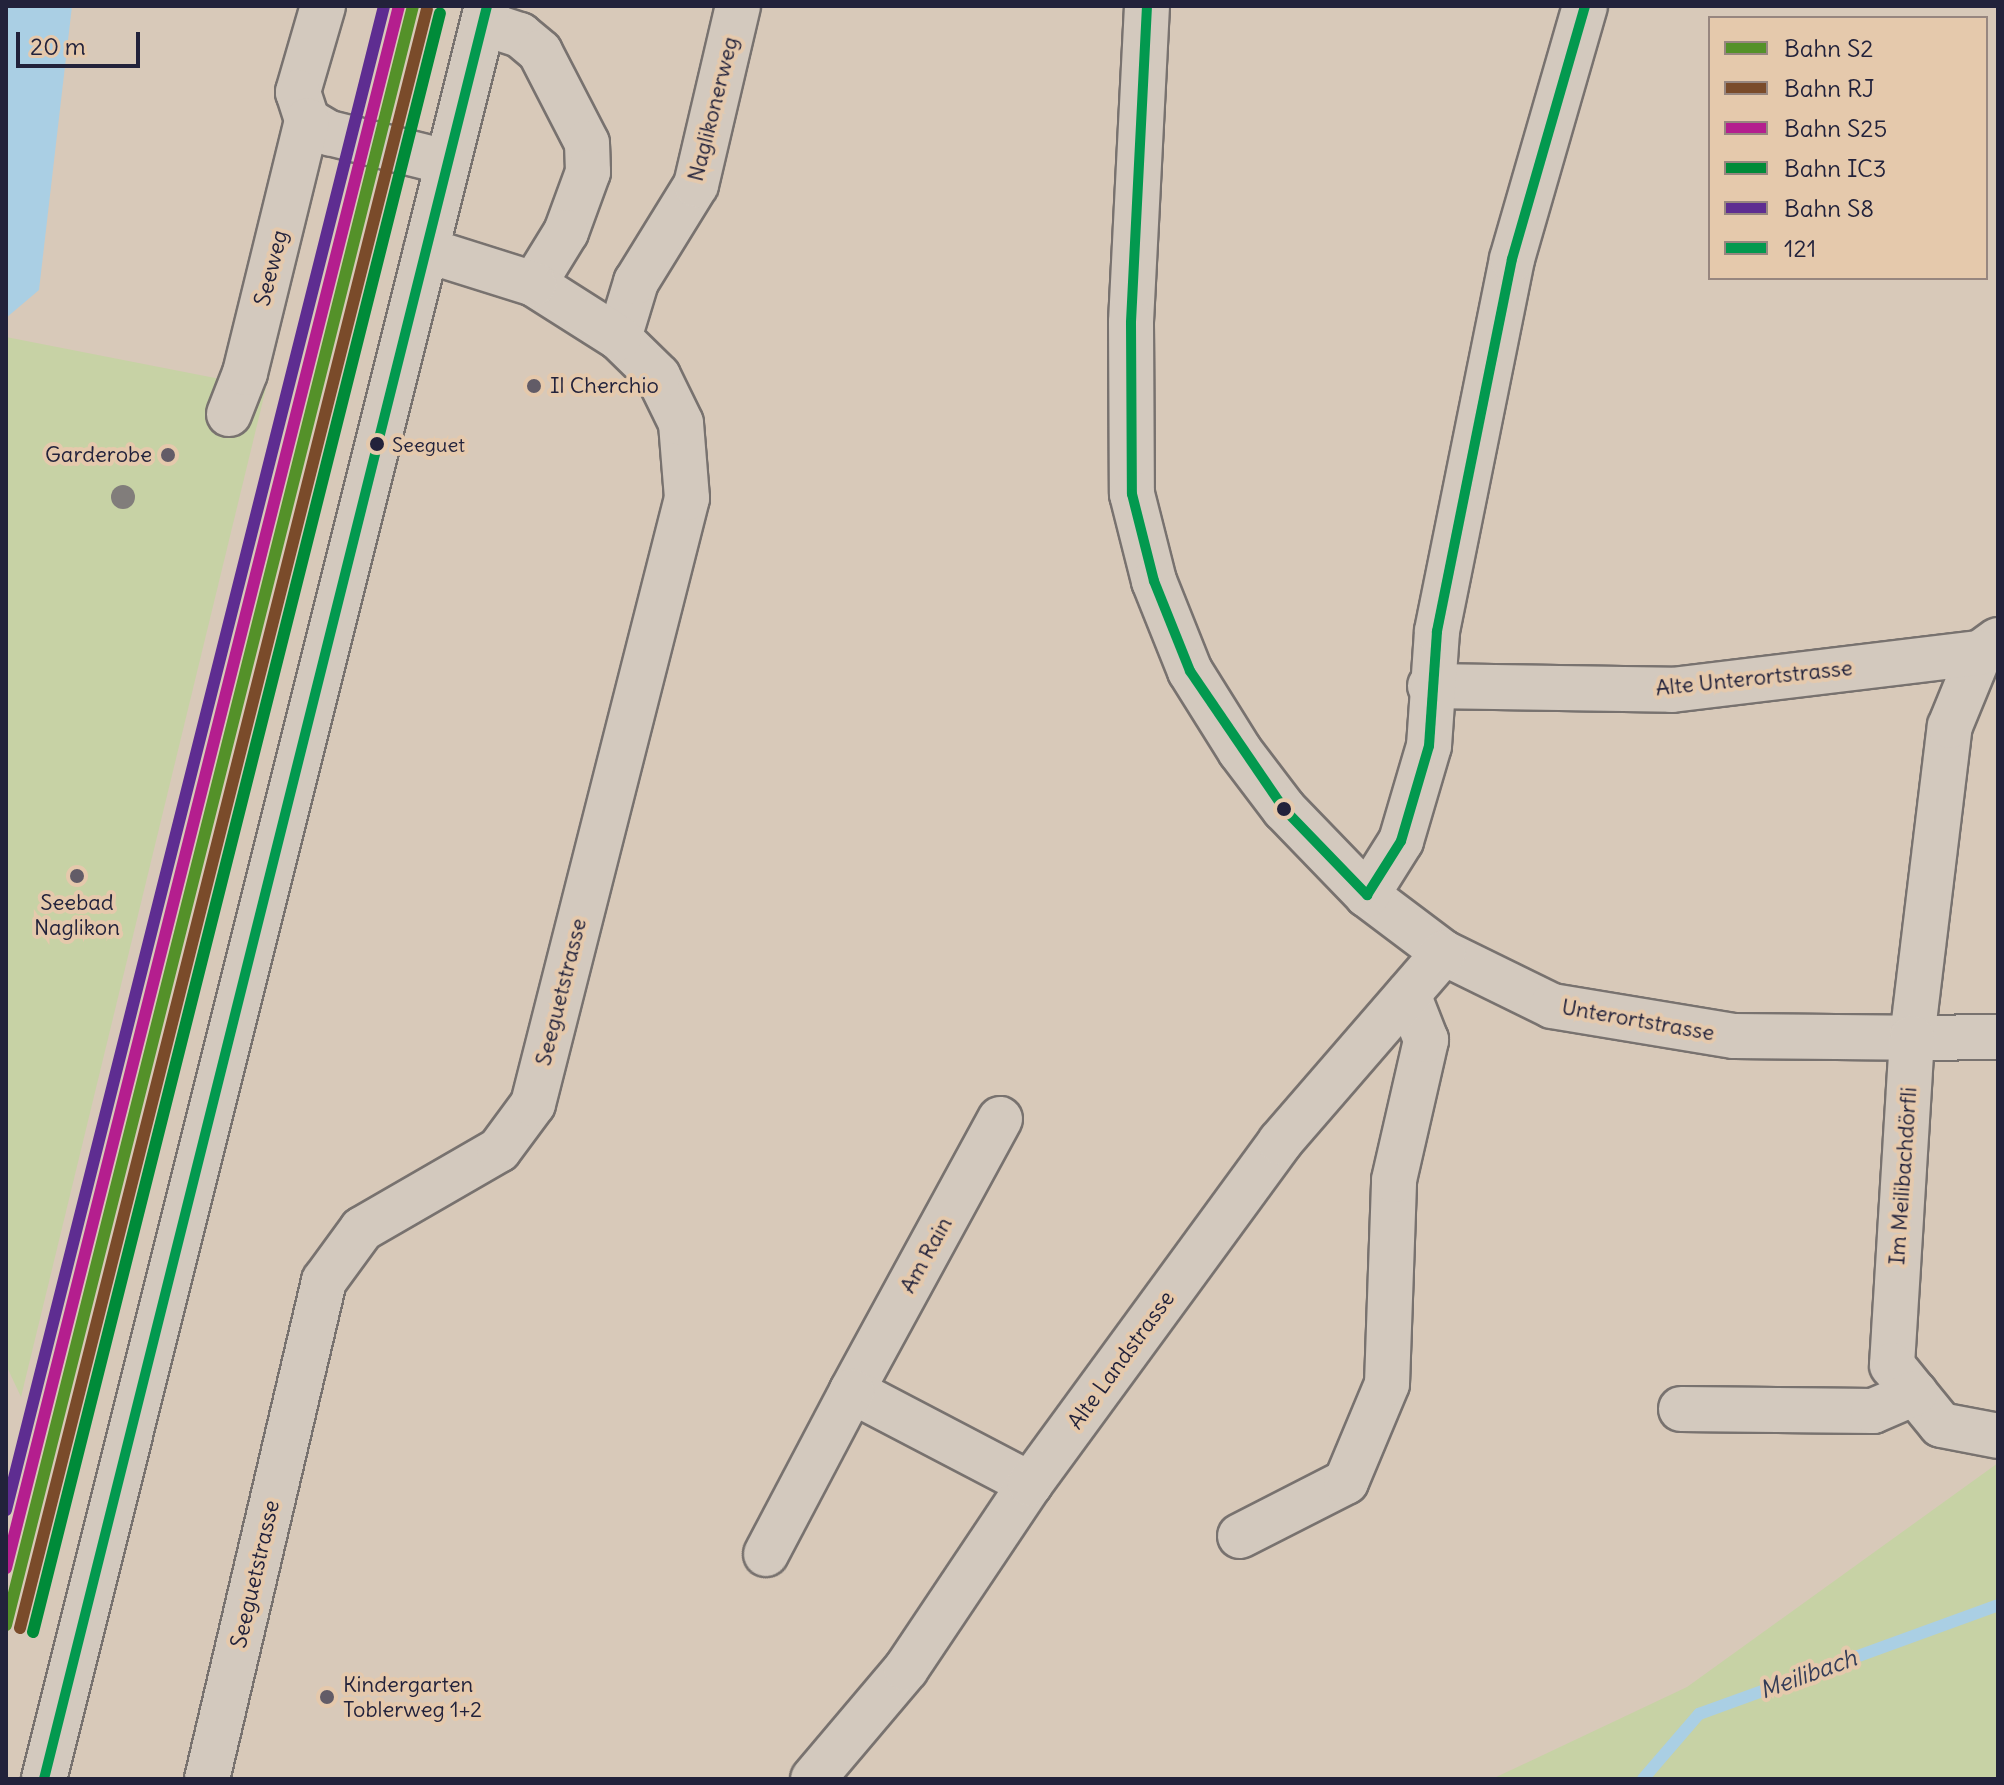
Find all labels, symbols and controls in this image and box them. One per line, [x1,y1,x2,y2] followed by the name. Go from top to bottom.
[20,16,144,66] scale bar
[1708,16,1988,280] legend
[30,31,86,61] text: 20 m
[1784,33,1873,63] text: Bahn S2
[682,34,744,184] street label: Naglikonerweg
[1784,73,1875,103] text: Bahn RJ
[1784,113,1887,143] text: Bahn S25
[1784,153,1886,183] text: Bahn IC3
[1784,193,1874,223] text: Bahn S8
[249,227,293,309] street label: Seeweg
[1784,233,1816,263] text: 121
[550,373,659,399] place label: Il Cherchio
[525,377,543,395] marker: Il Cherchio
[392,432,465,456] place label: Seeguet
[369,436,385,452] marker: Seeguet
[45,442,152,468] place label: Garderobe
[159,446,177,464] marker: Garderobe
[1654,655,1854,701] street label: Alte Unterortstrasse
[1276,801,1292,817] unlabelled marker
[68,867,86,885] marker: Seebad Naglikon
[34,889,120,940] place label: Seebad Naglikon
[530,916,592,1068] street label: Seeguetstrasse
[1560,994,1716,1046] street label: Unterortstrasse
[1884,1086,1922,1266] street label: Im Meilibachdörfli
[894,1212,958,1298] street label: Am Rain
[1062,1286,1180,1434] street label: Alte Landstrasse
[225,1498,285,1650] street label: Seeguetstrasse
[1756,1643,1860,1705] water label: Meilibach
[343,1671,482,1722] place label: Kindergarten Toblerweg 1+2
[318,1688,336,1706] marker: Kindergarten Toblerweg 1+2

